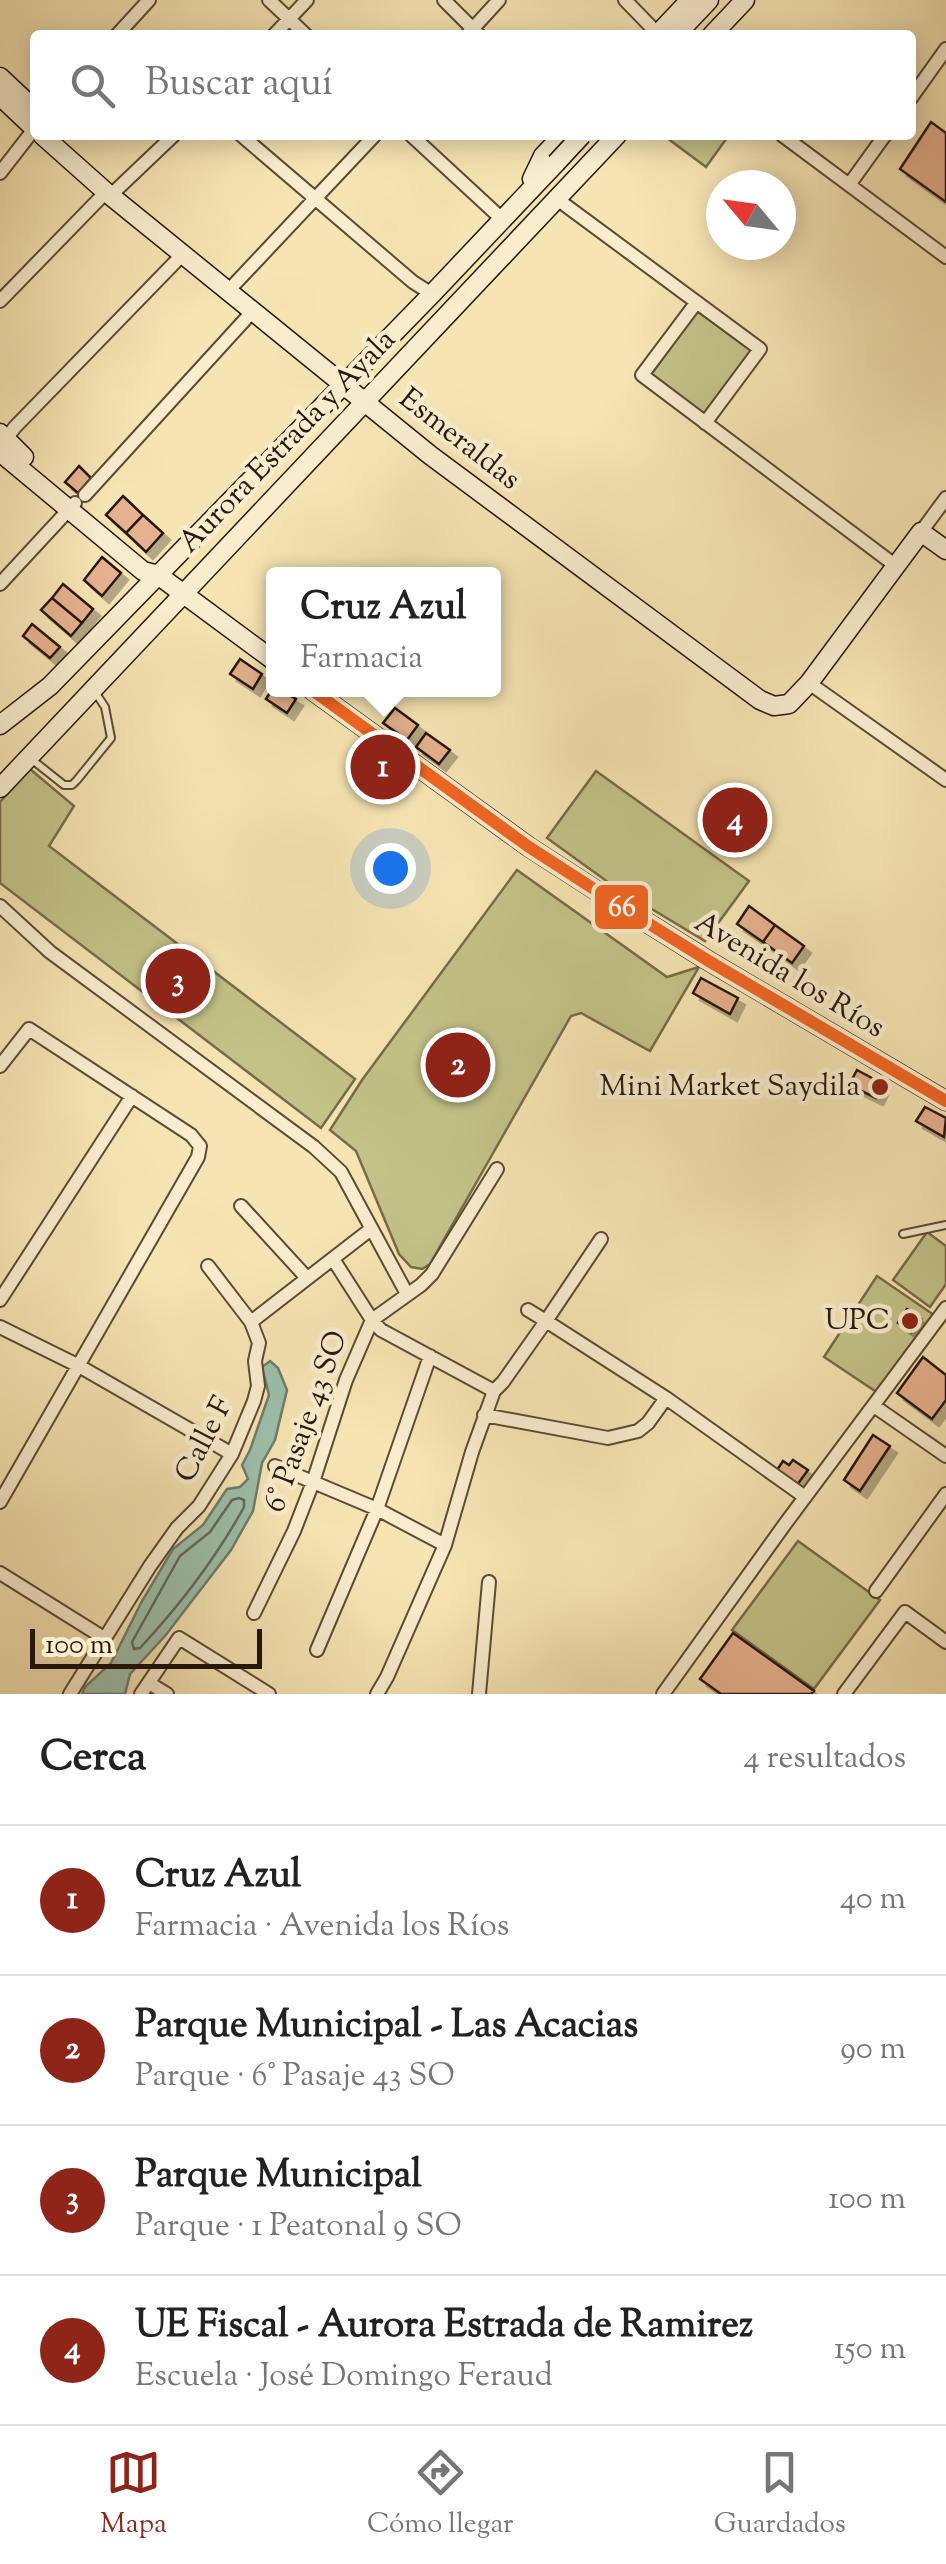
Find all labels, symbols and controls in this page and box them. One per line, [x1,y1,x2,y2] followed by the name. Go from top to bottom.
[30,30,916,140] search box
[65,58,120,113] icon: search
[145,58,333,112] text: Buscar aquí
[706,170,796,260] north arrow
[169,320,407,564] street label: Aurora Estrada y Ayala
[389,379,529,501] street label: Esmeraldas
[266,567,501,697] popup
[300,582,467,636] text: Cruz Azul
[300,636,423,682] text: Farmacia
[350,730,416,804] pin: 1
[702,782,768,858] pin: 4
[365,843,416,894] your location
[593,883,650,931] line badge: 66
[608,889,636,929] text: 66
[686,902,892,1050] street label: Avenida los Ríos
[146,944,210,1018] pin: 3
[426,1028,490,1102] pin: 2
[600,1066,860,1109] place label: Mini Market Saydila
[869,1076,891,1098] marker: Mini Market Saydila
[824,1300,890,1343] place label: UPC
[899,1310,921,1332] marker: UPC
[254,1325,360,1519] street label: 6° Pasaje 43 SO
[165,1389,245,1490] street label: Calle F
[30,1624,262,1668] scale bar
[45,1626,113,1666] text: 100 m
[40,1729,146,1789] text: Cerca
[743,1736,906,1782] text: 4 resultados
[135,1850,301,1904] text: Cruz Azul
[67,1877,78,1923] text: 1
[840,1877,906,1923] text: 40 m
[135,1904,509,1950] text: Farmacia · Avenida los Ríos
[135,2000,638,2054] text: Parque Municipal - Las Acacias
[65,2027,80,2073] text: 2
[840,2027,906,2073] text: 90 m
[135,2054,455,2100] text: Parque · 6° Pasaje 43 SO
[135,2150,422,2204] text: Parque Municipal
[66,2177,79,2223] text: 3
[828,2177,906,2223] text: 100 m
[135,2204,462,2250] text: Parque · 1 Peatonal 9 SO
[135,2300,753,2354] text: UE Fiscal - Aurora Estrada de Ramirez
[64,2327,81,2373] text: 4
[834,2327,906,2373] text: 150 m
[135,2354,553,2400] text: Escuela · José Domingo Feraud
[100,2445,167,2545] tab: Mapa
[367,2445,513,2545] tab: Cómo llegar
[714,2445,846,2545] tab: Guardados

